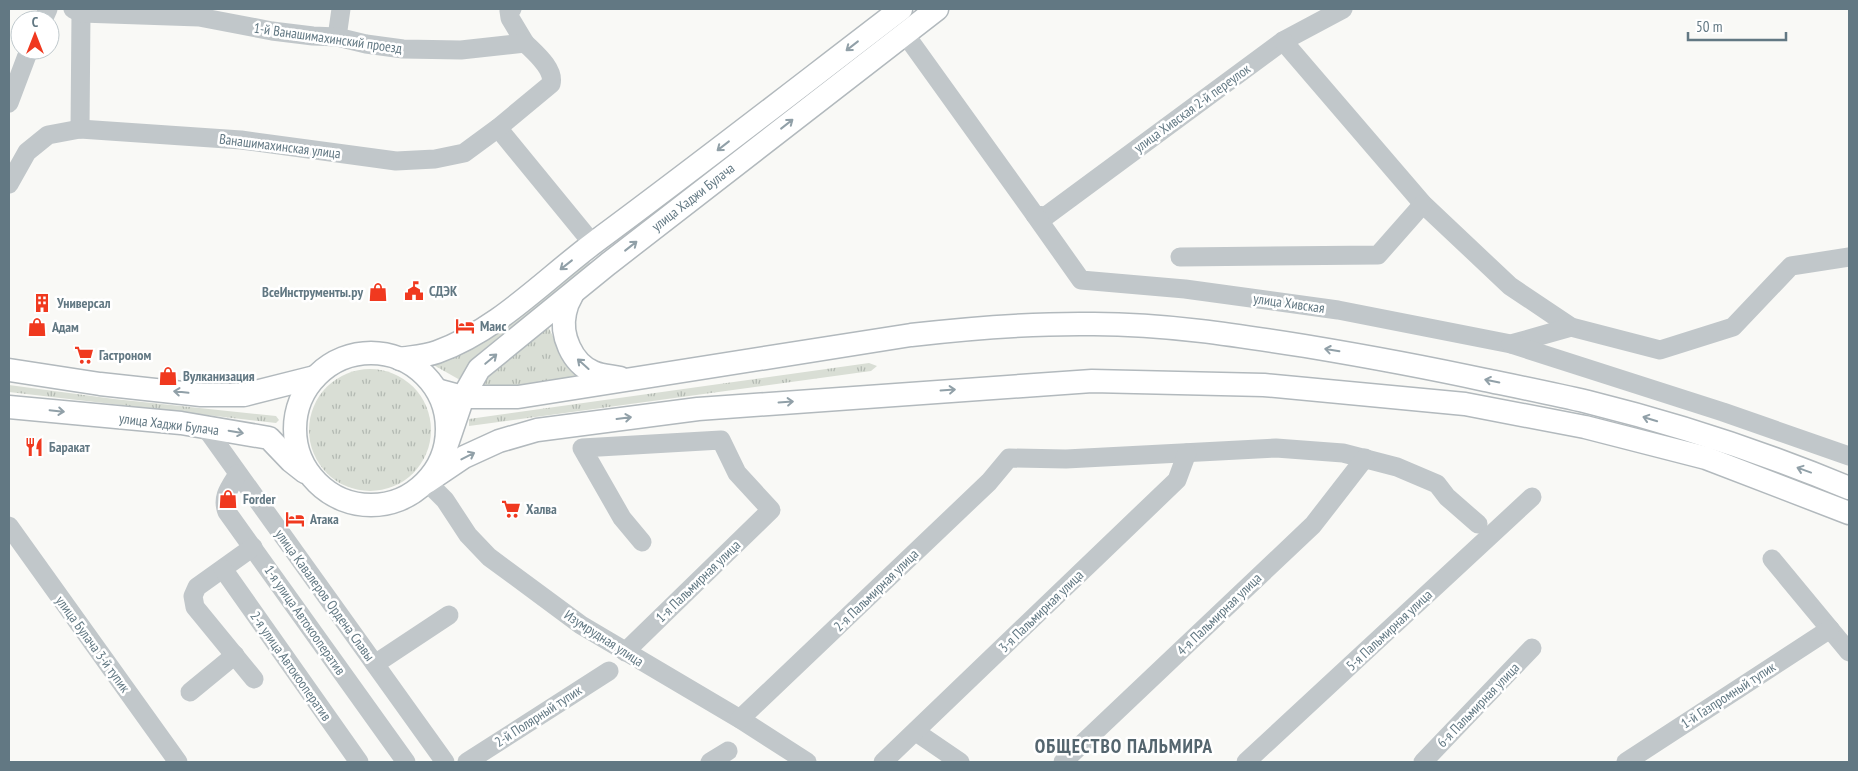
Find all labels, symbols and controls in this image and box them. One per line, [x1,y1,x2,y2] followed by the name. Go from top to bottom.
[10,10,60,60] north arrow
[1688,10,1786,42] scale bar
[32,13,39,31] text: С
[1696,17,1722,36] text: 50 m
[253,19,403,57] street label: 1-й Ванашимахинский проезд
[846,41,859,52] one-way arrow
[1130,59,1254,156] street label: улица Хивская 2-й переулок
[780,119,793,130] one-way arrow
[218,130,342,162] street label: Ванашимахинская улица
[716,141,730,151] one-way arrow
[648,159,738,235] street label: улица Хаджи Булача
[624,240,637,251] one-way arrow
[560,259,573,270] one-way arrow
[403,280,425,302] public building icon: СДЭК
[367,281,389,303] shop icon: ВсеИнструменты.ру
[429,282,458,300] place label: СДЭК
[262,283,363,301] place label: ВсеИнструменты.ру
[1252,289,1326,317] street label: улица Хивская
[31,292,53,314] building icon: Универсал
[56,294,111,312] place label: Универсал
[454,315,476,337] hotel icon: Маис
[26,316,48,338] shop icon: Адам
[480,317,506,335] place label: Маис
[51,318,79,336] place label: Адам
[73,344,95,366] supermarket icon: Гастроном
[1325,345,1341,355] one-way arrow
[99,346,151,364] place label: Гастроном
[484,353,497,364] one-way arrow
[576,358,589,370] one-way arrow
[157,365,179,387] shop icon: Вулканизация
[183,367,255,385] place label: Вулканизация
[1484,376,1500,385] one-way arrow
[940,386,956,395] one-way arrow
[174,388,190,397] one-way arrow
[778,397,794,407] one-way arrow
[49,406,65,416] one-way arrow
[118,409,220,439] street label: улица Хаджи Булача
[616,413,632,423] one-way arrow
[1642,413,1658,423] one-way arrow
[228,428,244,438] one-way arrow
[23,436,45,458] restaurant icon: Баракат
[49,438,90,456] place label: Баракат
[460,451,475,461] one-way arrow
[1796,465,1812,475] one-way arrow
[217,488,239,510] shop icon: Forder
[243,490,276,508] place label: Forder
[500,498,522,520] supermarket icon: Халва
[526,500,557,518] place label: Халва
[284,508,306,530] hotel icon: Атака
[309,510,339,528] place label: Атака
[271,526,379,664] street label: улица Кавалеров Ордена Славы
[652,536,744,626] street label: 1-я Пальмирная улица
[830,545,922,635] street label: 2-я Пальмирная улица
[260,562,350,679] street label: 1-я улица Автокооператив
[995,566,1087,656] street label: 3-я Пальмирная улица
[1173,569,1265,659] street label: 4-я Пальмирная улица
[1342,586,1436,674] street label: 5-я Пальмирная улица
[52,592,134,696] street label: улица Булача 3-й тупик
[561,606,647,670] street label: Изумрудная улица
[246,608,336,725] street label: 2-я улица Автокооператив
[1677,657,1779,732] street label: 1-й Газпромный тупик
[1433,659,1523,751] street label: 6-я Пальмирная улица
[491,681,585,751] street label: 2-й Полярный тупик
[1035,734,1213,758] district label: ОБЩЕСТВО ПАЛЬМИРА

